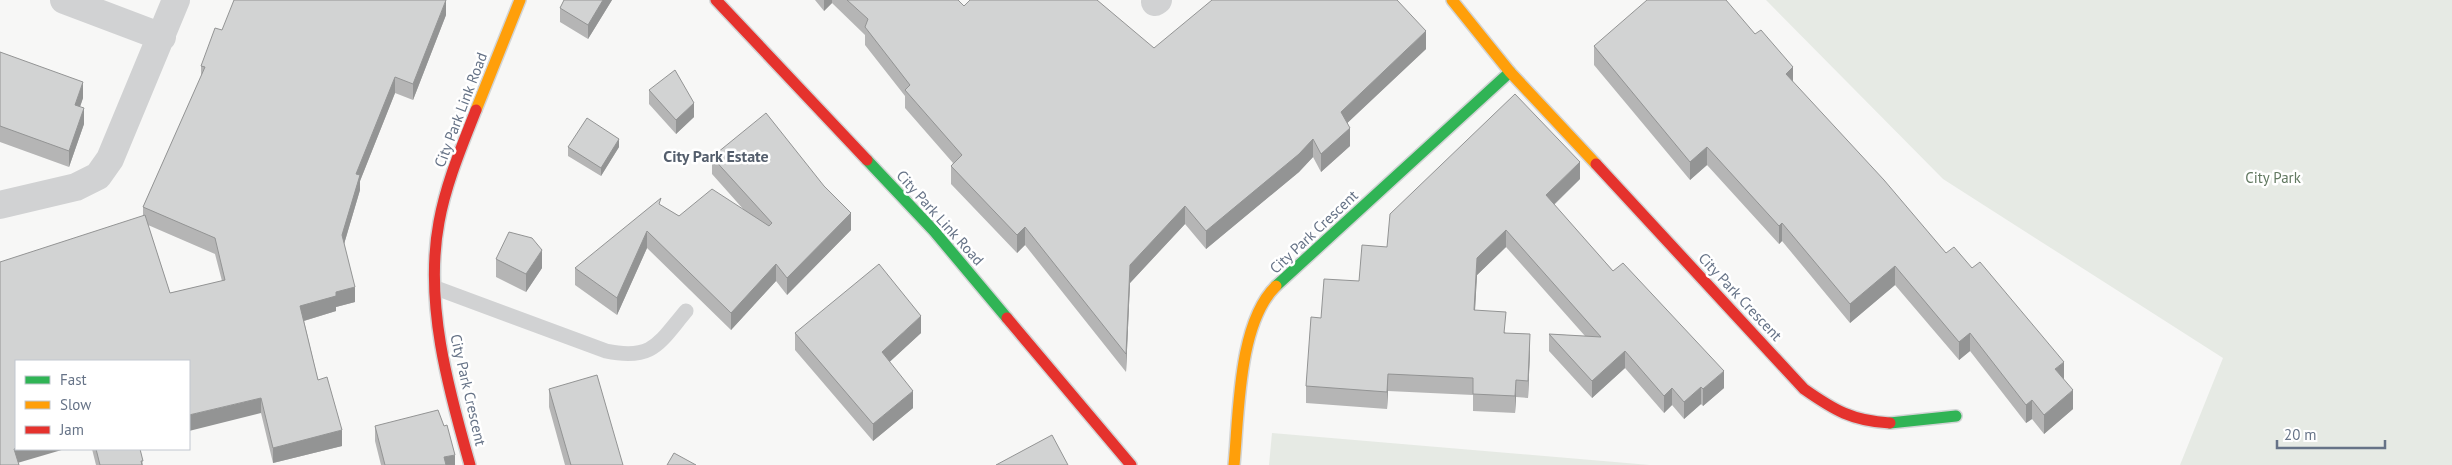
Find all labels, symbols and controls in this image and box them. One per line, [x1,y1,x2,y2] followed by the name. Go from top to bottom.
[430,50,491,170] street label: City Park Link Road
[663,146,769,166] district label: City Park Estate
[893,166,988,269] street label: City Park Link Road
[2245,168,2302,187] park label: City Park
[1266,186,1362,277] street label: City Park Crescent
[1695,249,1786,345] street label: City Park Crescent
[446,332,491,448] street label: City Park Crescent
[15,360,190,450] legend
[60,370,87,389] text: Fast
[60,395,91,414] text: Slow
[2277,418,2384,450] scale bar
[59,420,84,439] text: Jam
[2284,425,2317,444] text: 20 m

